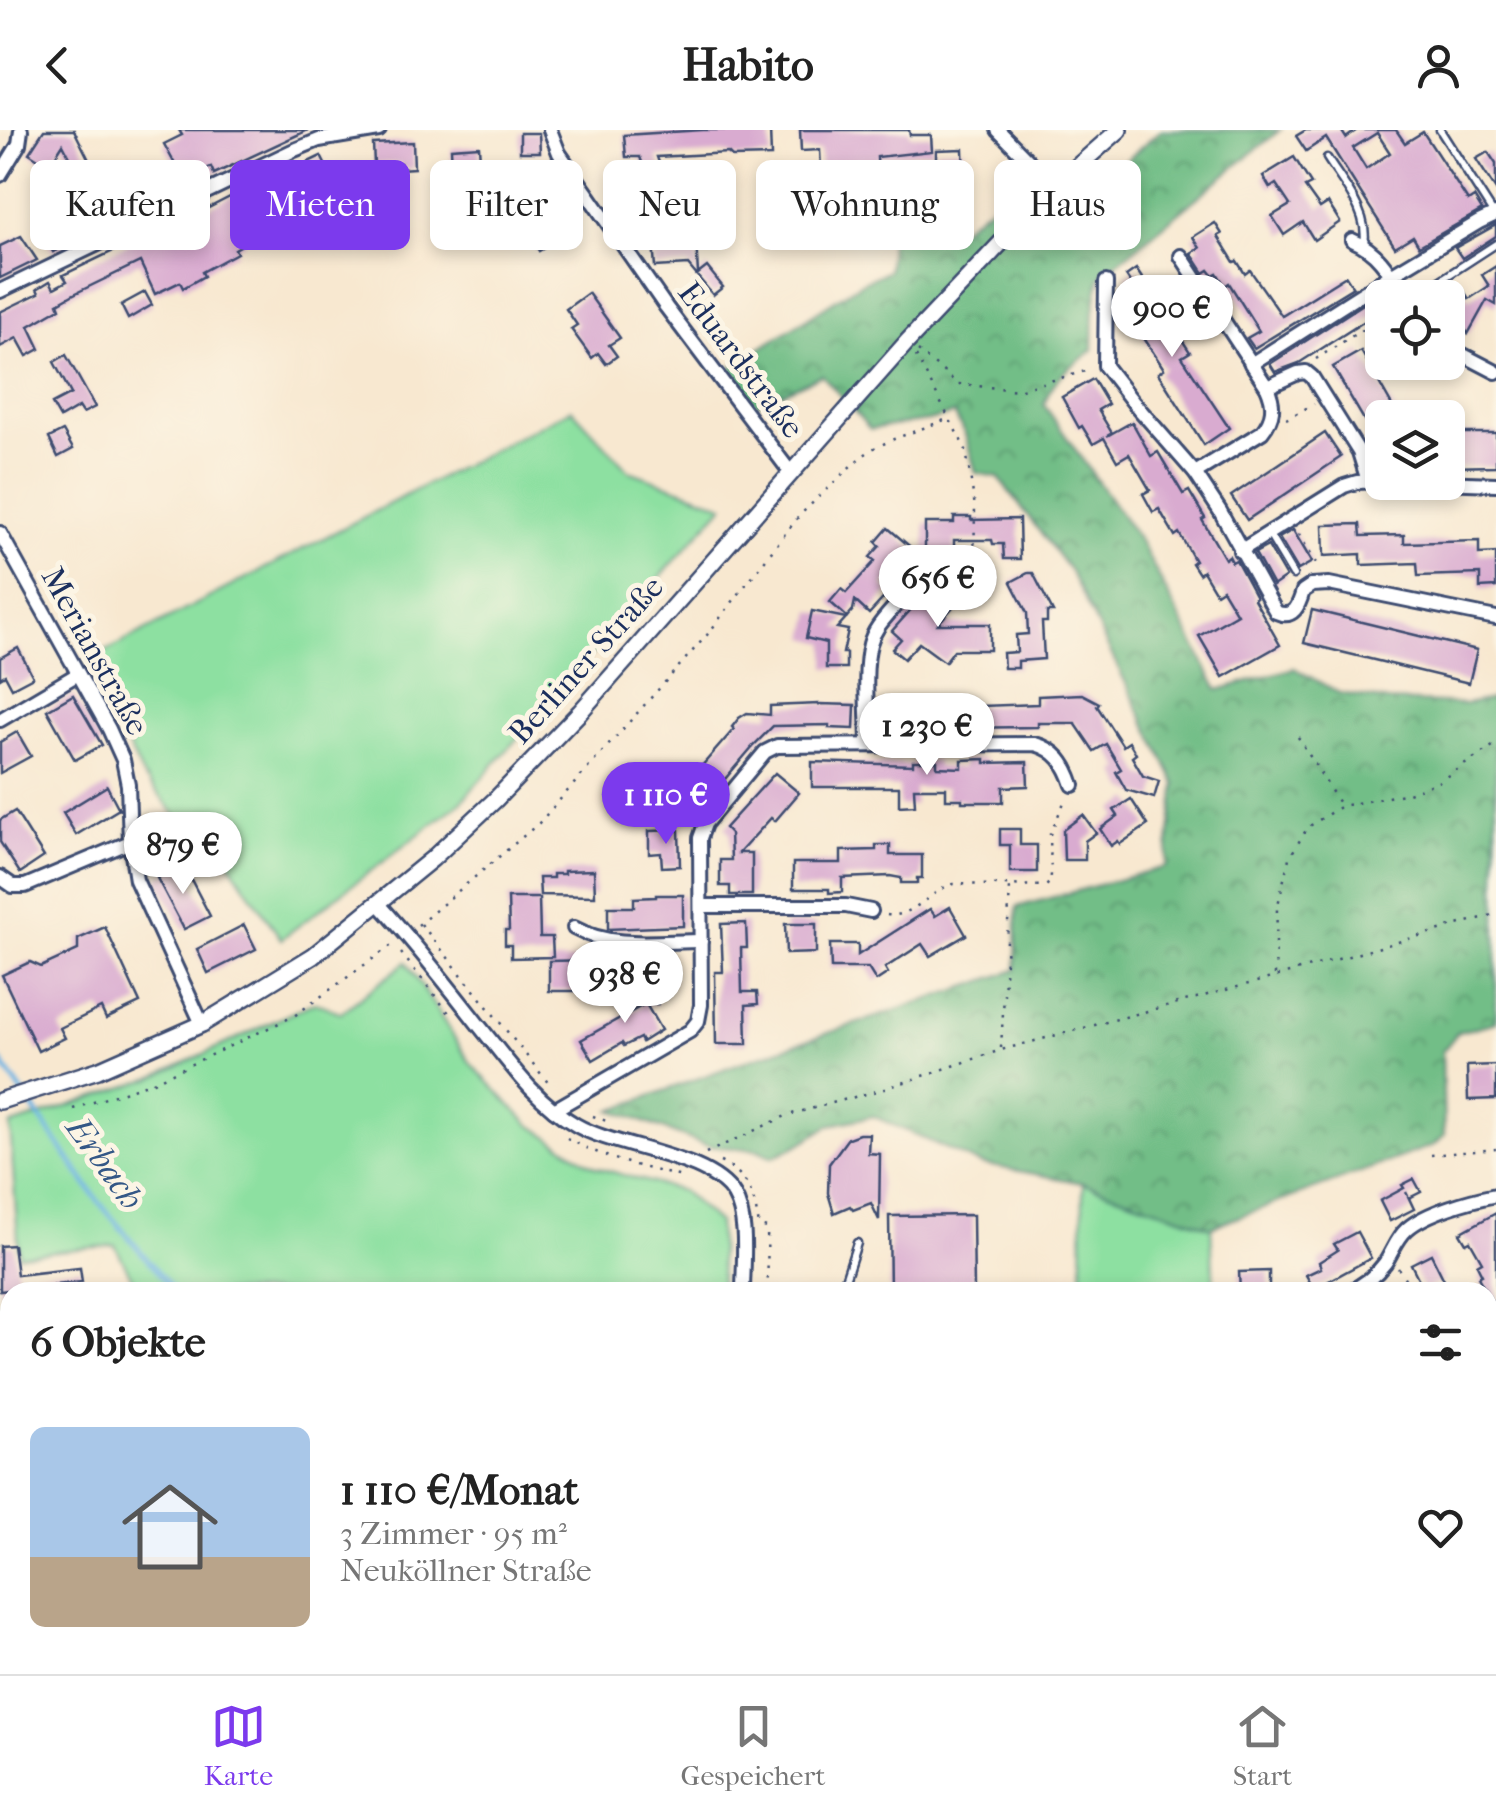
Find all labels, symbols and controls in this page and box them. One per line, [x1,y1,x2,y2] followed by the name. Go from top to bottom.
[30,38,85,93] icon: back
[1411,38,1466,93] icon: person
[682,39,814,92] text: Habito
[30,160,210,250] chip: Kaufen
[230,160,410,250] chip: Mieten
[430,160,583,250] chip: Filter
[603,160,736,250] chip: Neu
[756,160,974,250] chip: Wohnung
[994,160,1141,250] chip: Haus
[670,275,812,445] street label: Eduardstraße
[1102,275,1242,360] pin: 900 €
[1365,280,1465,500] map controls
[1365,280,1465,380] button: locate
[1133,289,1211,326] text: 900 €
[1365,400,1465,500] button: layers
[868,545,1008,630] pin: 656 €
[901,559,975,596] text: 656 €
[34,561,156,742] street label: Merianstraße
[501,568,671,751] street label: Berliner Straße
[835,693,1019,778] pin: 1 230 €
[881,707,973,744] text: 1 230 €
[574,762,758,847] pin: 1 110 €
[624,776,708,813] text: 1 110 €
[113,812,253,897] pin: 879 €
[146,826,220,863] text: 879 €
[555,941,695,1026] pin: 938 €
[589,955,661,992] text: 938 €
[57,1107,152,1217] water label: Erbach
[1413,1315,1468,1370] icon: filters
[30,1318,206,1367] text: 6 Objekte
[340,1466,579,1515] text: 1 110 €/Monat
[110,1467,230,1587] icon: home
[1413,1500,1468,1555] icon: heart
[340,1515,567,1552] text: 3 Zimmer · 95 m²
[340,1552,592,1589] text: Neuköllner Straße
[204,1699,273,1792] tab: Karte
[681,1699,825,1792] tab: Gespeichert
[1233,1699,1292,1792] tab: Start

